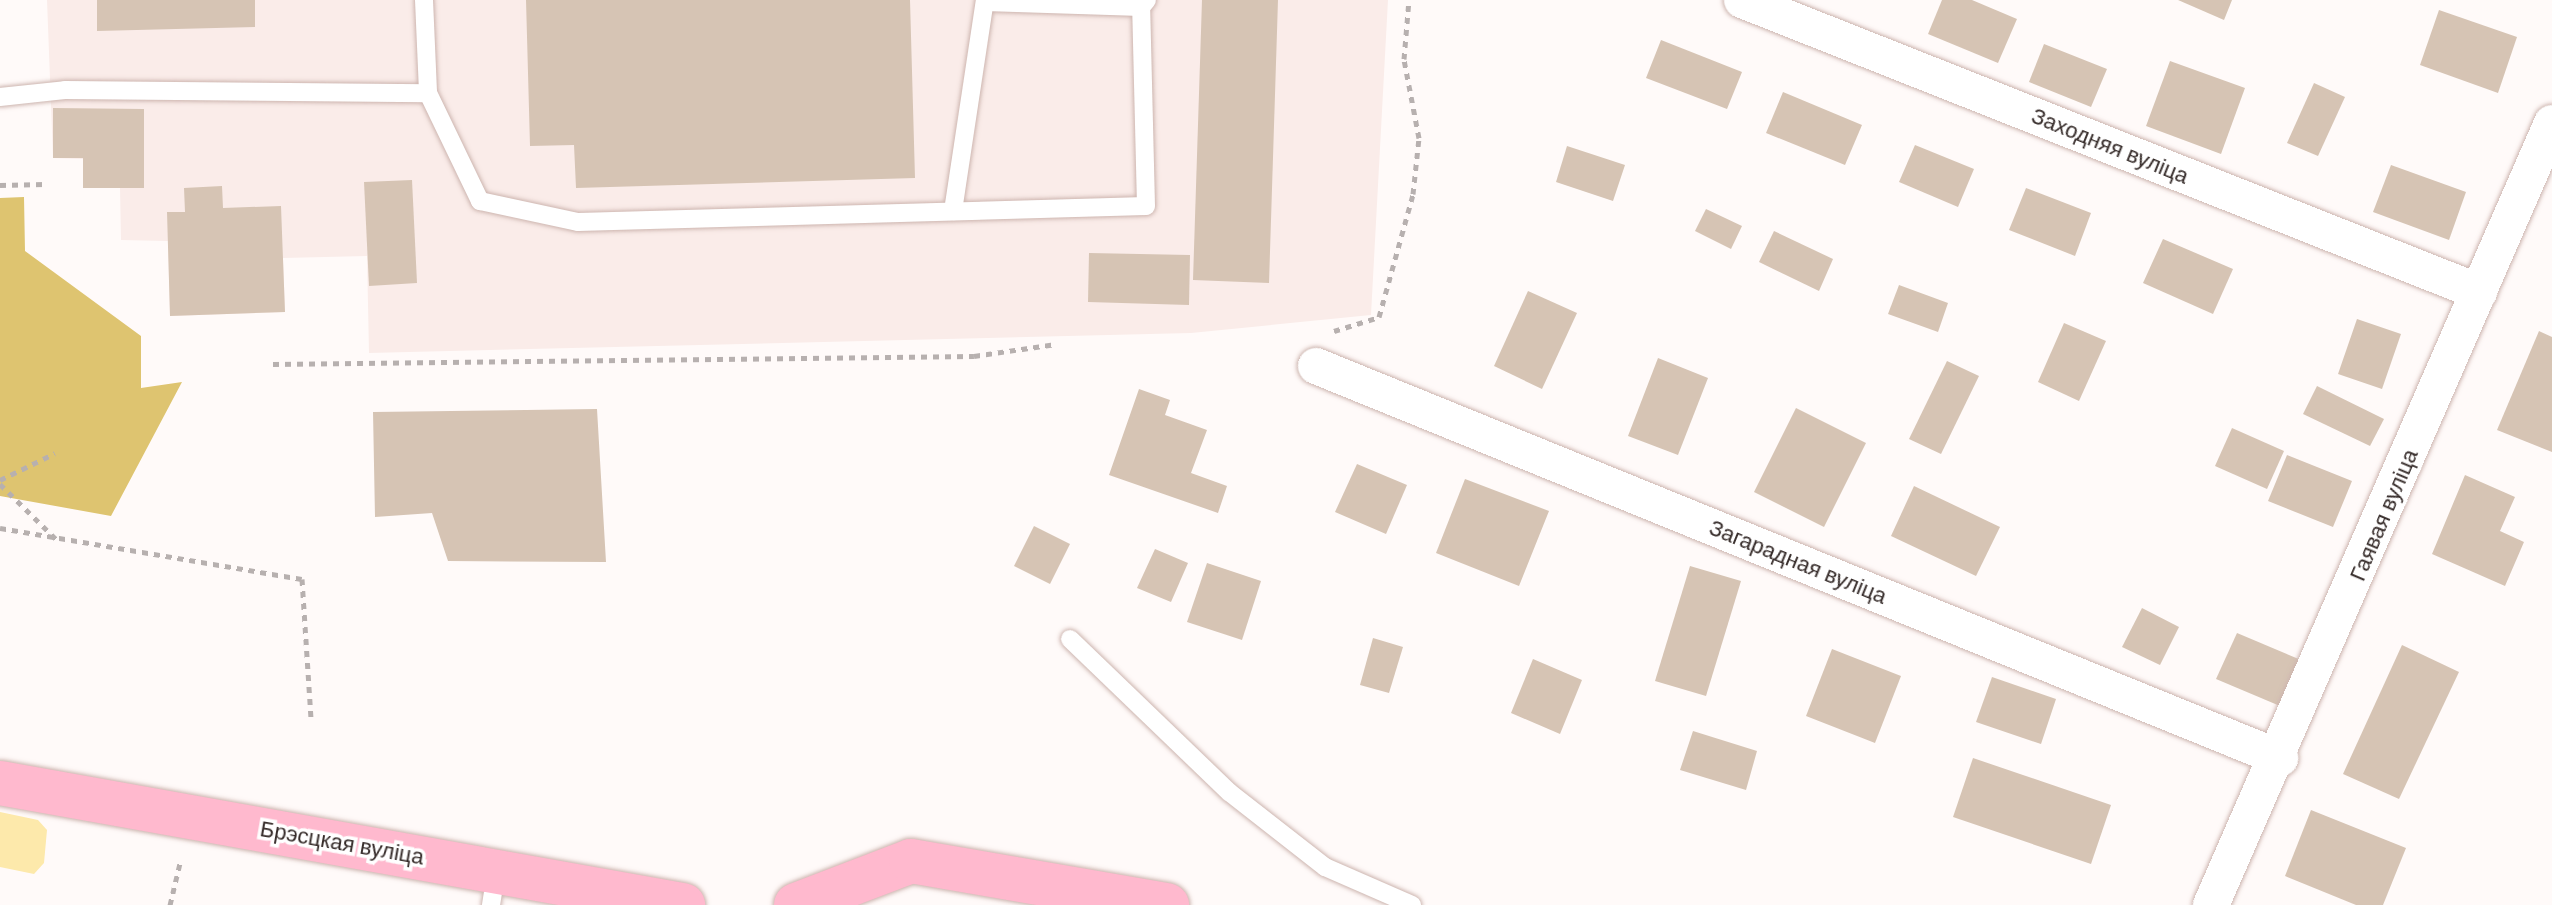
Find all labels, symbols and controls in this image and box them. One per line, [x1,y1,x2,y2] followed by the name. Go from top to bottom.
[2028,102,2192,190] street label: Заходняя вуліца
[2344,445,2424,585] street label: Гаявая вуліца
[1705,514,1891,610] street label: Загарадная вуліца
[258,816,426,870] street label: Брэсцкая вуліца

